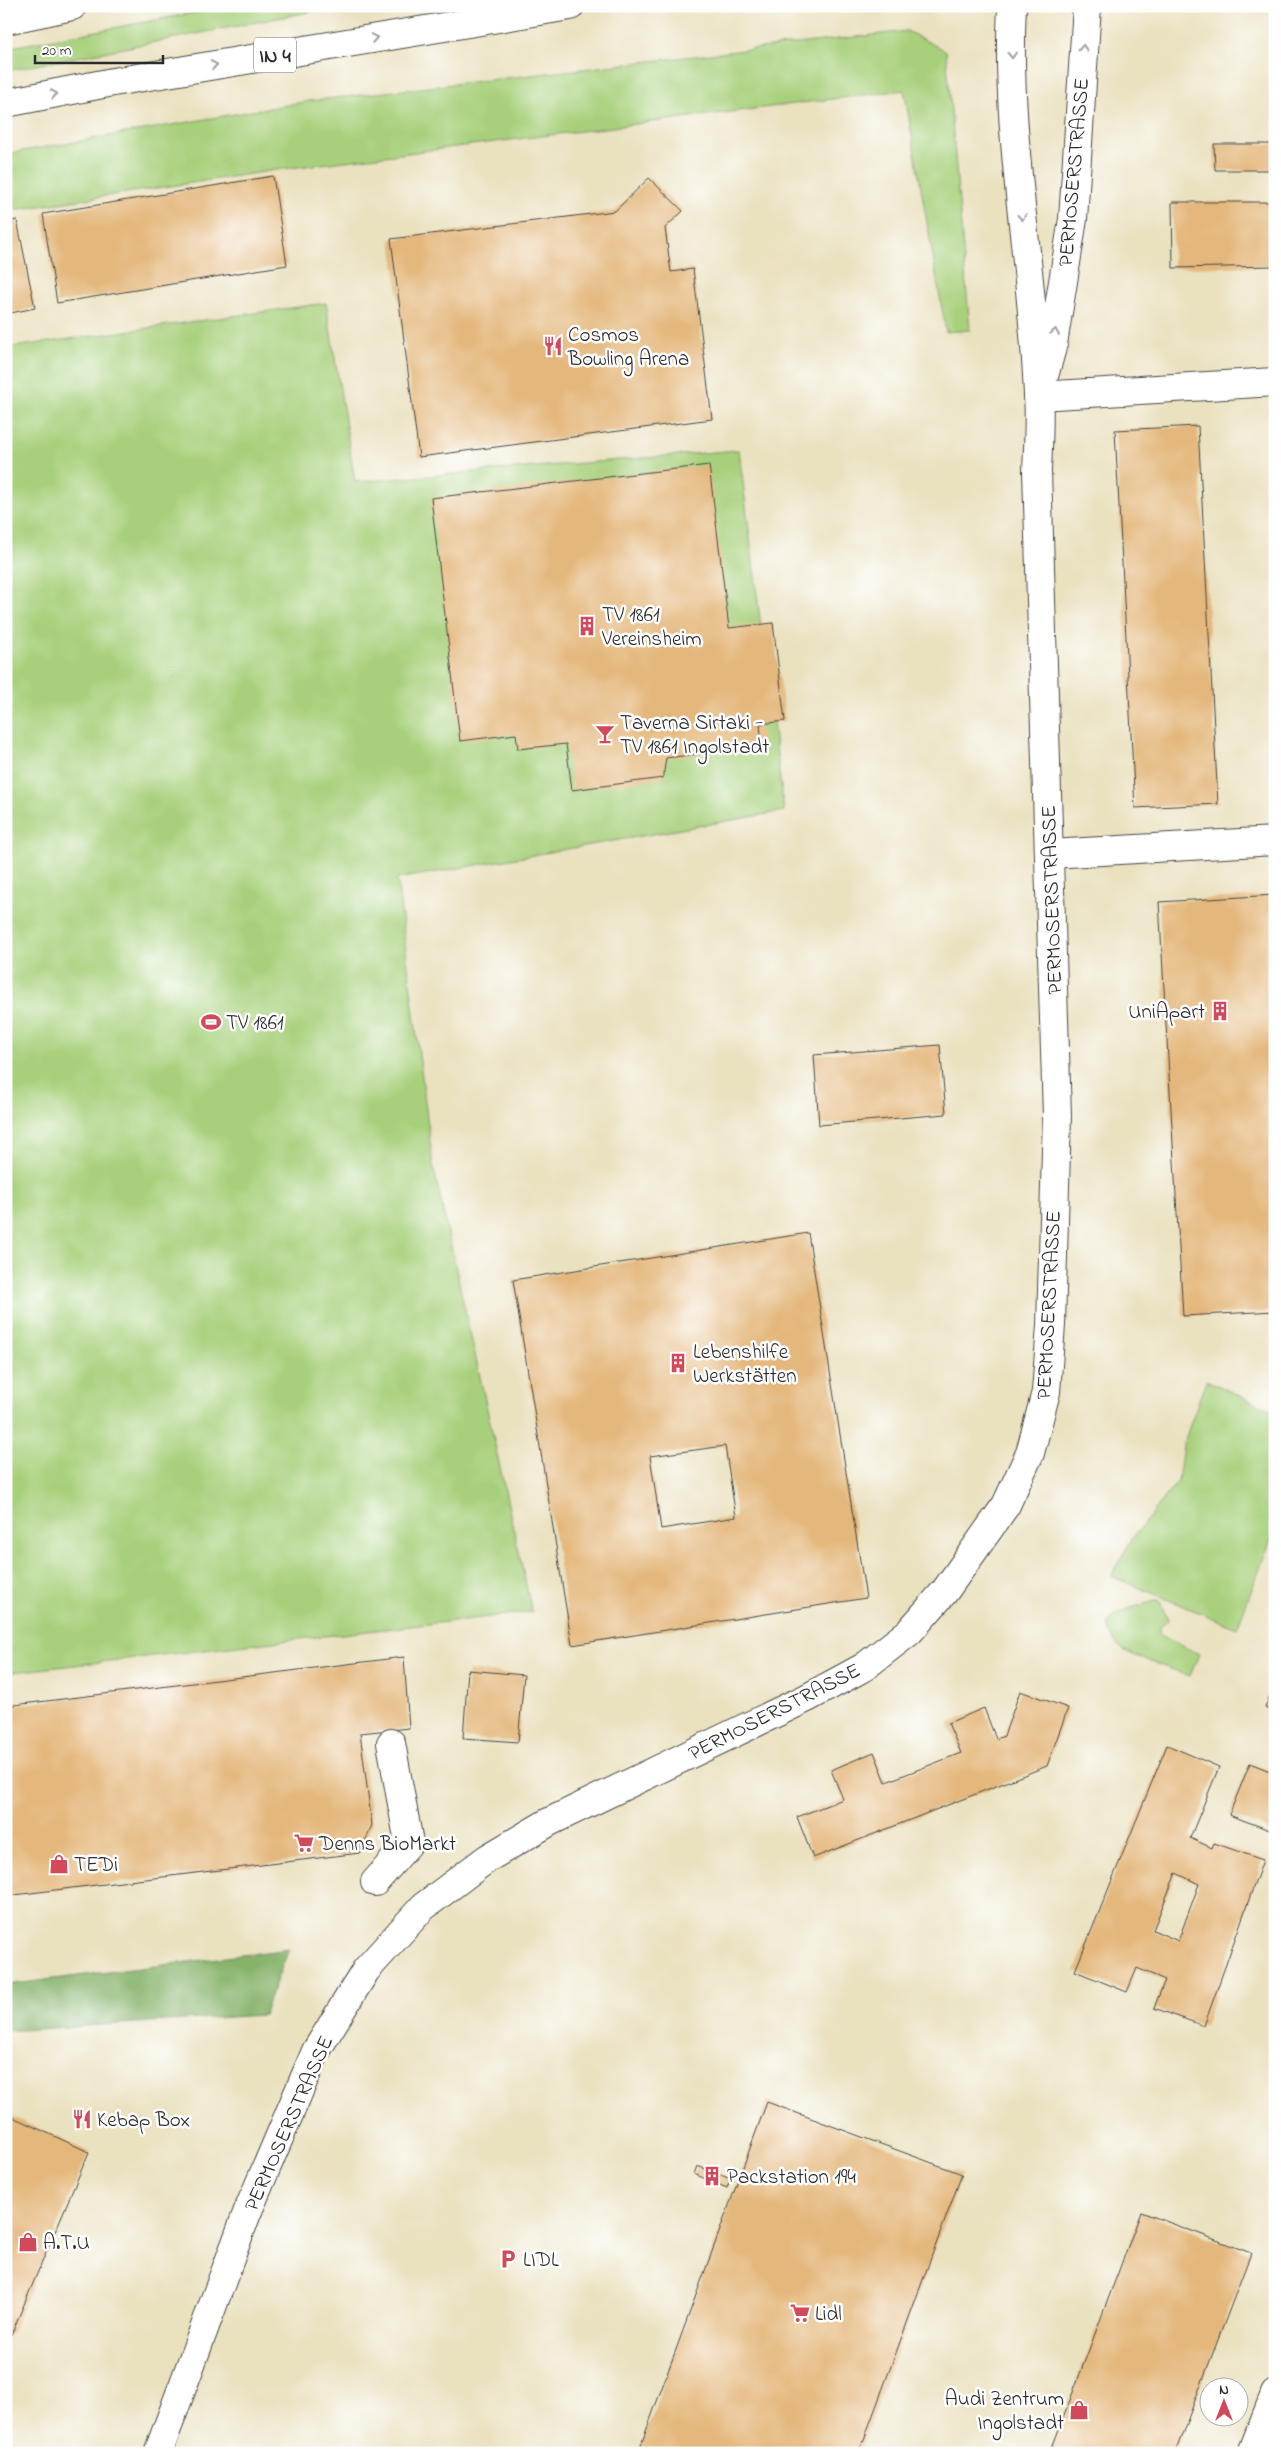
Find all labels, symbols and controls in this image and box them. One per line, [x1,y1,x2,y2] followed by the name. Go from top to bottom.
[35,32,162,64] scale bar
[370,34,379,44] one-way arrow
[254,38,296,72] road number: IN 4
[42,40,72,62] text: 20 m
[1078,44,1089,52] one-way arrow
[1006,51,1017,59] one-way arrow
[210,61,219,71] one-way arrow
[1052,77,1098,268] street label: PERMOSERSTRASSE
[50,89,59,99] one-way arrow
[1016,213,1027,221] one-way arrow
[567,321,689,377] place label: Cosmos Bowling Arena
[1049,327,1060,335] one-way arrow
[542,335,564,357] restaurant icon: Cosmos Bowling Arena
[601,601,701,655] place label: TV 1861 Vereinsheim
[576,615,598,637] building icon: TV 1861 Vereinsheim
[620,709,769,765] place label: Taverna Sirtaki - TV 1861 Ingolstadt
[594,723,616,745] bar icon: Taverna Sirtaki - TV 1861 Ingolstadt
[1035,805,1071,995] street label: PERMOSERSTRASSE
[1128,998,1205,1028] place label: UniApart
[1209,1000,1231,1022] building icon: UniApart
[226,1009,284,1039] place label: TV 1861
[200,1011,222,1033] sports icon: TV 1861
[1030,1210,1070,1400] street label: PERMOSERSTRASSE
[693,1338,797,1392] place label: Lebenshilfe Werkstätten
[667,1352,689,1374] building icon: Lebenshilfe Werkstätten
[684,1656,866,1769] street label: PERMOSERSTRASSE
[318,1830,456,1860] place label: Denns BioMarkt
[293,1832,315,1854] supermarket icon: Denns BioMarkt
[74,1851,118,1881] place label: TEDi
[48,1853,70,1875] shop icon: TEDi
[238,2031,342,2216] street label: PERMOSERSTRASSE
[97,2106,190,2136] place label: Kebap Box
[71,2108,93,2130] restaurant icon: Kebap Box
[727,2163,856,2193] place label: Packstation 194
[701,2165,723,2187] building icon: Packstation 194
[43,2229,90,2259] place label: A.T.U
[17,2231,39,2253] shop icon: A.T.U
[523,2246,559,2276] place label: LIDL
[497,2248,519,2270] parking icon: LIDL
[815,2300,842,2330] place label: Lidl
[789,2302,811,2324] supermarket icon: Lidl
[1198,2376,1248,2426] north arrow
[1219,2380,1229,2401] text: N
[945,2385,1064,2441] place label: Audi Zentrum Ingolstadt
[1068,2399,1090,2421] shop icon: Audi Zentrum Ingolstadt

